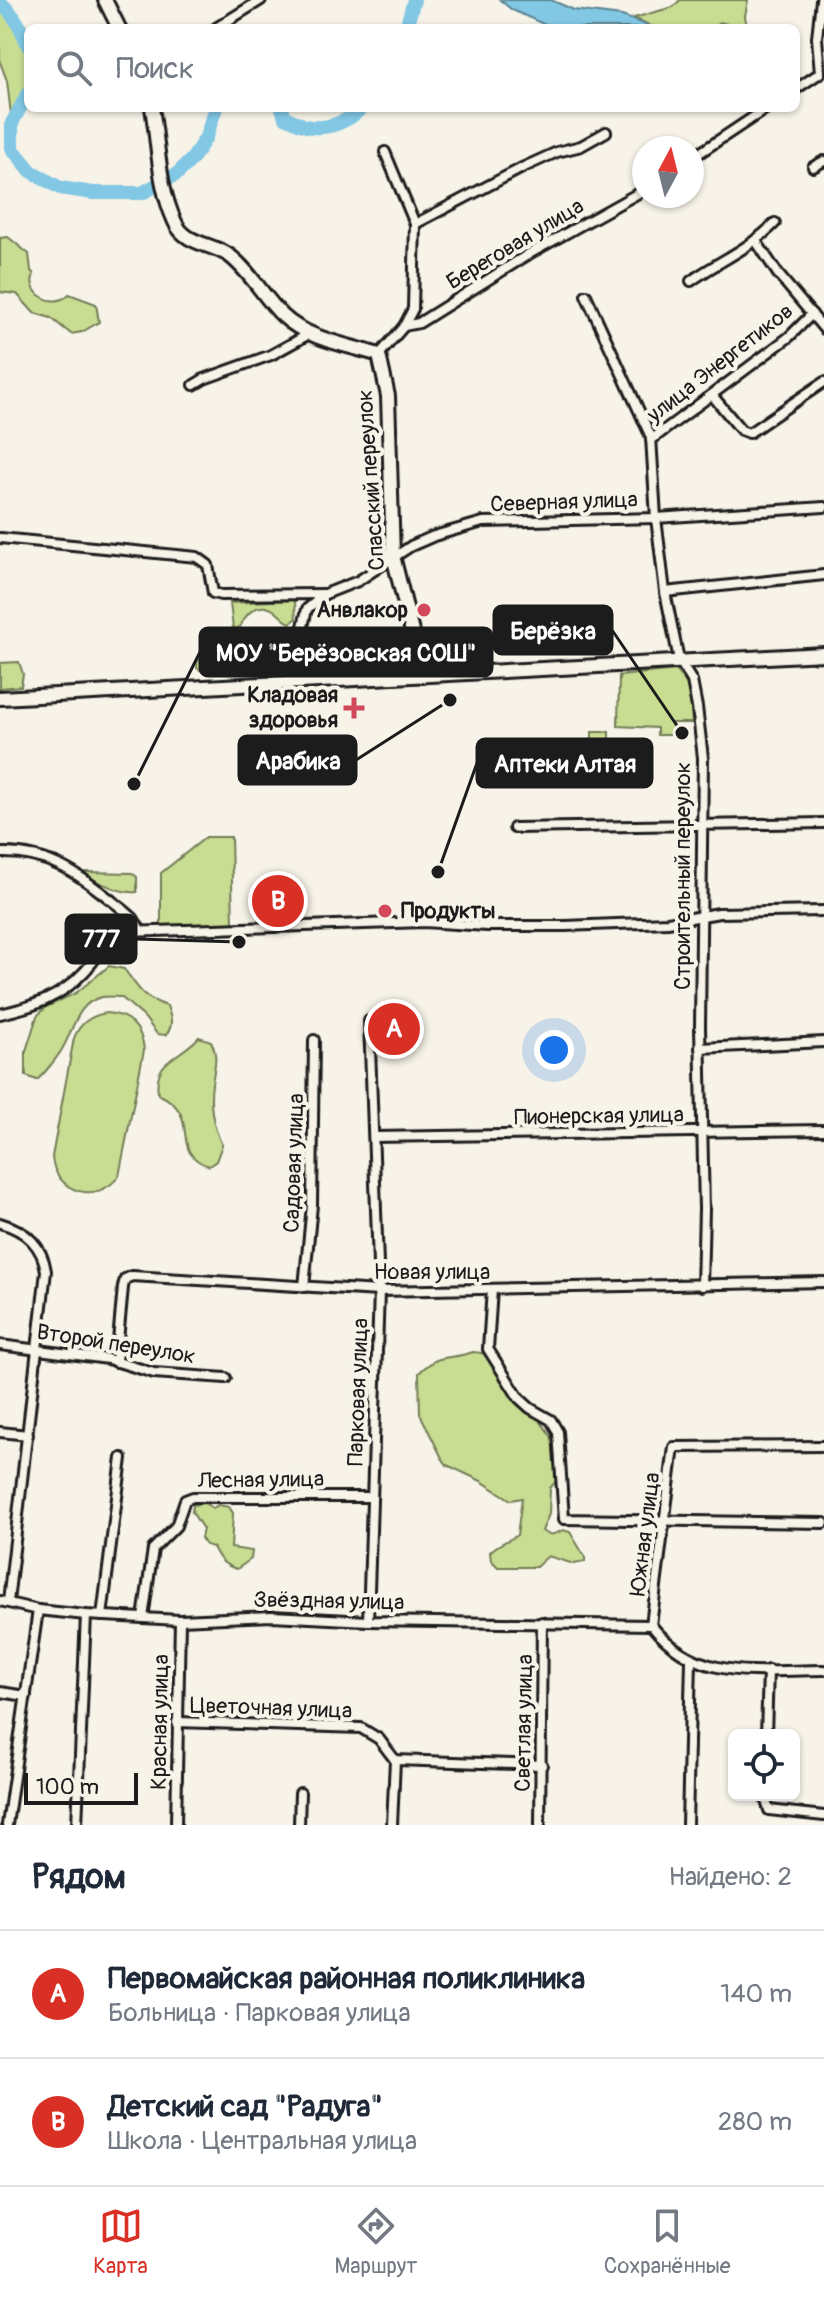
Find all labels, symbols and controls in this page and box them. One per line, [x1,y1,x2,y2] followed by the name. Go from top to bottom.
[24,24,800,112] search box
[52,46,96,90] icon: search
[116,50,194,87] text: Поиск
[632,136,704,208] north arrow
[441,192,589,296] street label: Береговая улица
[640,297,799,429] street label: улица Энергетиков
[351,389,391,571] street label: Спасский переулок
[490,485,638,519] street label: Северная улица
[317,596,408,624] place label: Анвлакор
[415,601,433,619] marker: Анвлакор
[494,606,612,654] callout: Берёзка
[510,617,596,646] text: Берёзка
[200,628,492,676] callout: МОУ "Берёзовская СОШ"
[216,639,476,668] text: МОУ "Берёзовская СОШ"
[247,681,338,734] place label: Кладовая здоровья
[345,699,363,717] marker: Кладовая здоровья
[239,736,356,784] callout: Арабика
[477,739,652,787] callout: Аптеки Алтая
[255,747,341,776] text: Арабика
[494,750,636,779] text: Аптеки Алтая
[669,762,697,990] street label: Строительный переулок
[252,871,304,931] pin: B
[401,897,496,925] place label: Продукты
[376,902,394,920] marker: Продукты
[66,915,136,963] callout: 777
[82,925,120,954] text: 777
[368,999,420,1059] pin: A
[534,1030,574,1070] your location
[278,1093,310,1233] street label: Садовая улица
[514,1101,684,1131] street label: Пионерская улица
[374,1258,490,1286] street label: Новая улица
[35,1318,197,1370] street label: Второй переулок
[341,1318,375,1466] street label: Парковая улица
[197,1465,324,1495] street label: Лесная улица
[624,1471,666,1597] street label: Южная улица
[253,1586,405,1616] street label: Звёздная улица
[145,1654,175,1790] street label: Красная улица
[509,1654,539,1792] street label: Светлая улица
[189,1691,353,1725] street label: Цветочная улица
[728,1729,800,1801] map controls
[728,1729,800,1801] button: locate
[24,1769,138,1805] scale bar
[36,1773,99,1801] text: 100 m
[32,1856,126,1899] text: Рядом
[668,1861,792,1893] text: Найдено: 2
[108,1960,585,1997] text: Первомайская районная поликлиника
[50,1978,66,2010] text: A
[720,1978,792,2010] text: 140 m
[108,1997,411,2029] text: Больница · Парковая улица
[108,2088,383,2125] text: Детский сад "Радуга"
[51,2106,65,2138] text: B
[718,2106,792,2138] text: 280 m
[108,2125,417,2157] text: Школа · Центральная улица
[93,2204,148,2280] tab: Карта
[334,2204,417,2280] tab: Маршрут
[604,2204,731,2280] tab: Сохранённые

